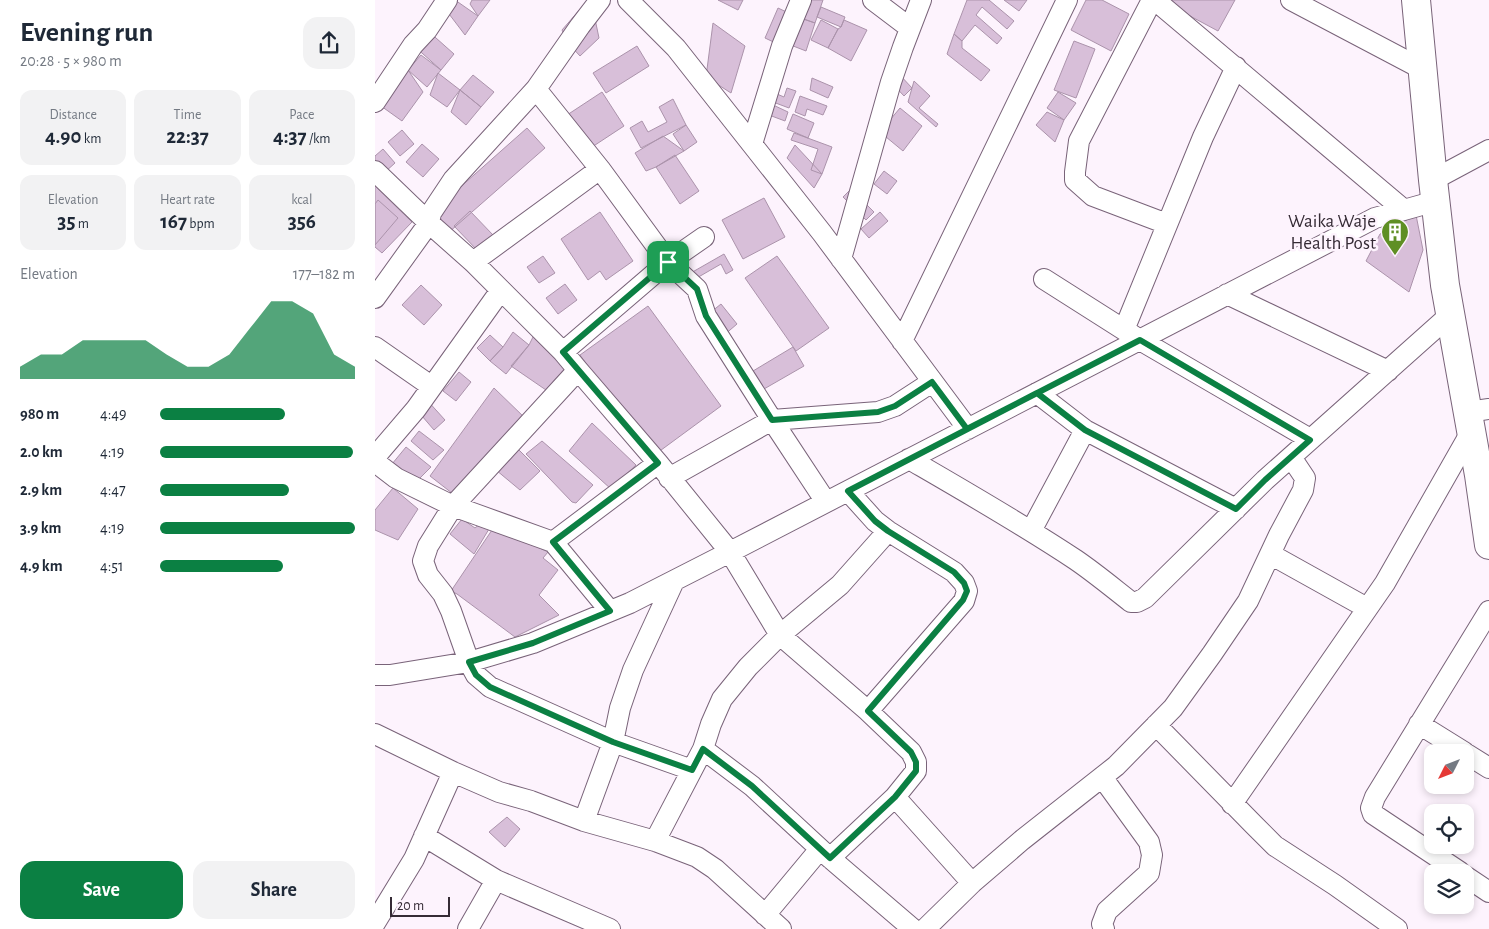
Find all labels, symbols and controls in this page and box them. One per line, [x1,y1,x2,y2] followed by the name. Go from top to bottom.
[303,17,355,69] button: share
[20,19,153,47] text: Evening run
[20,53,122,69] text: 20:28 · 5 × 980 m
[49,108,97,122] text: Distance
[174,108,201,122] text: Time
[289,108,314,122] text: Pace
[45,126,81,147] text: 4.90
[166,126,209,147] text: 22:37
[273,126,307,147] text: 4:37
[81,132,101,146] text: km
[307,132,331,146] text: /km
[48,193,98,207] text: Elevation
[160,193,215,207] text: Heart rate
[291,193,313,207] text: kcal
[57,211,75,232] text: 35
[160,211,187,232] text: 167
[288,211,316,232] text: 356
[1288,212,1376,253] place label: Waika Waje Health Post
[75,217,89,231] text: m
[187,217,215,231] text: bpm
[1380,217,1410,256] building icon: Waika Waje Health Post
[647,241,689,283] pin
[654,248,682,276] icon: arrive
[20,266,78,282] text: Elevation
[293,266,355,282] text: 177–182 m
[20,406,59,422] text: 980 m
[100,406,127,422] text: 4:49
[20,444,63,460] text: 2.0 km
[100,444,124,460] text: 4:19
[20,482,62,498] text: 2.9 km
[100,482,126,498] text: 4:47
[20,520,62,536] text: 3.9 km
[100,520,124,536] text: 4:19
[20,558,63,574] text: 4.9 km
[100,558,124,574] text: 4:51
[1424,744,1474,794] north arrow
[1424,744,1474,914] map controls
[1424,804,1474,854] button: locate
[20,861,183,919] button: Save
[193,861,355,919] button: Share
[1424,864,1474,914] button: layers
[390,894,450,917] scale bar
[397,899,424,913] text: 20 m

